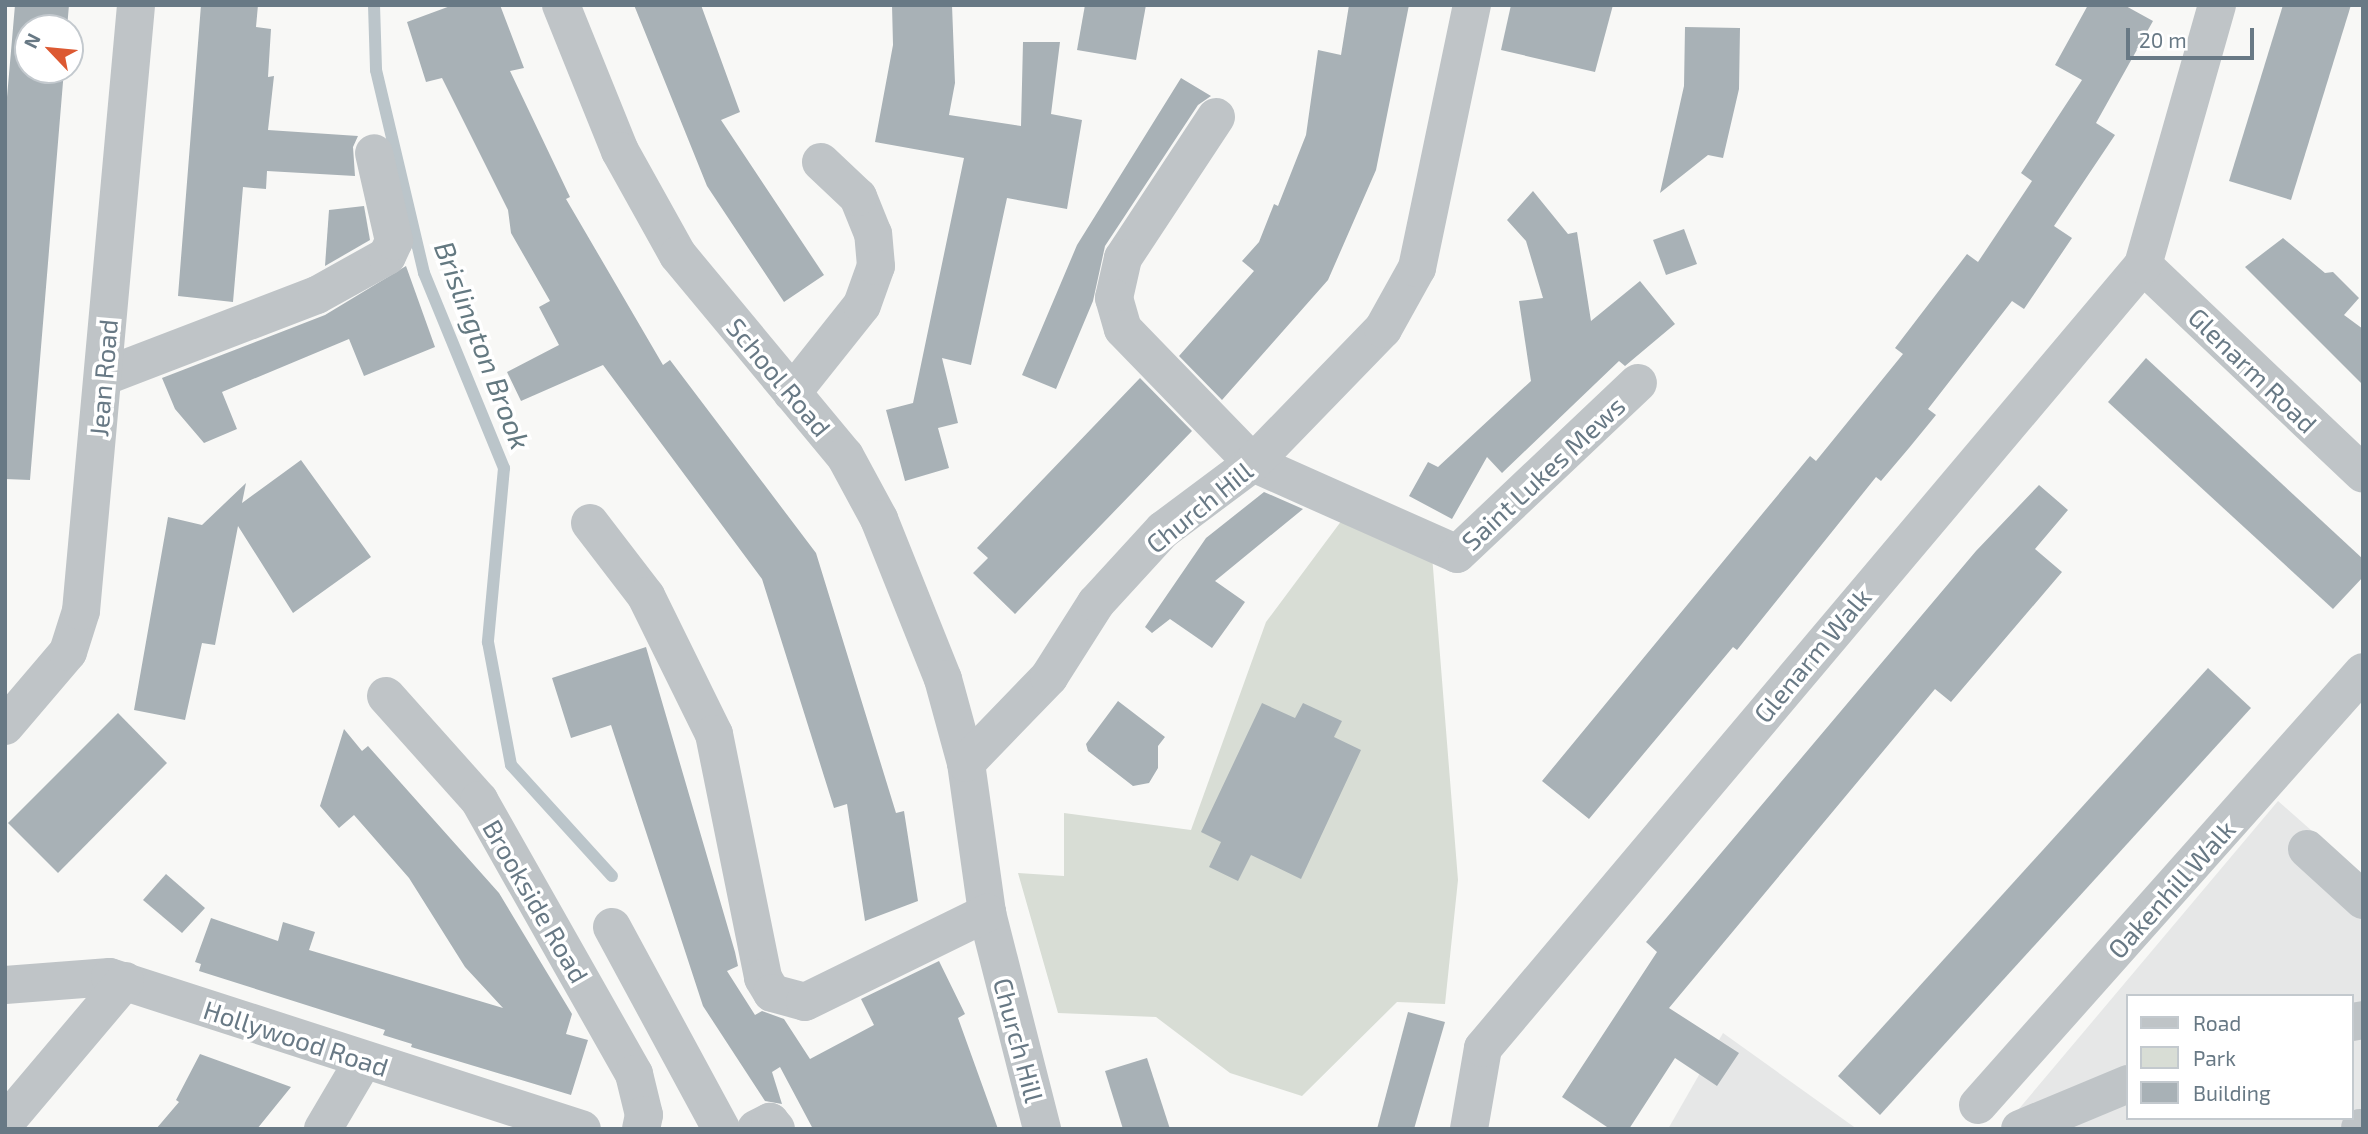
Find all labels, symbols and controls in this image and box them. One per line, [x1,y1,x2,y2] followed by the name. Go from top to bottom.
[14,14,84,84] north arrow
[2130,14,2258,58] scale bar
[2139,27,2187,52] text: 20 m
[18,29,45,52] text: N
[428,236,538,454] water label: Brislington Brook
[2182,301,2324,439] street label: Glenarm Road
[720,311,838,443] street label: School Road
[82,318,124,438] street label: Jean Road
[1455,389,1631,557] street label: Saint Lukes Mews
[1140,455,1258,559] street label: Church Hill
[1747,581,1877,729] street label: Glenarm Walk
[2101,813,2241,965] street label: Oakenhill Walk
[477,814,595,988] street label: Brookside Road
[987,974,1051,1106] street label: Church Hill
[200,993,392,1083] street label: Hollywood Road
[2126,994,2354,1120] legend
[2193,1010,2241,1035] text: Road
[2193,1045,2236,1070] text: Park
[2193,1080,2271,1105] text: Building

